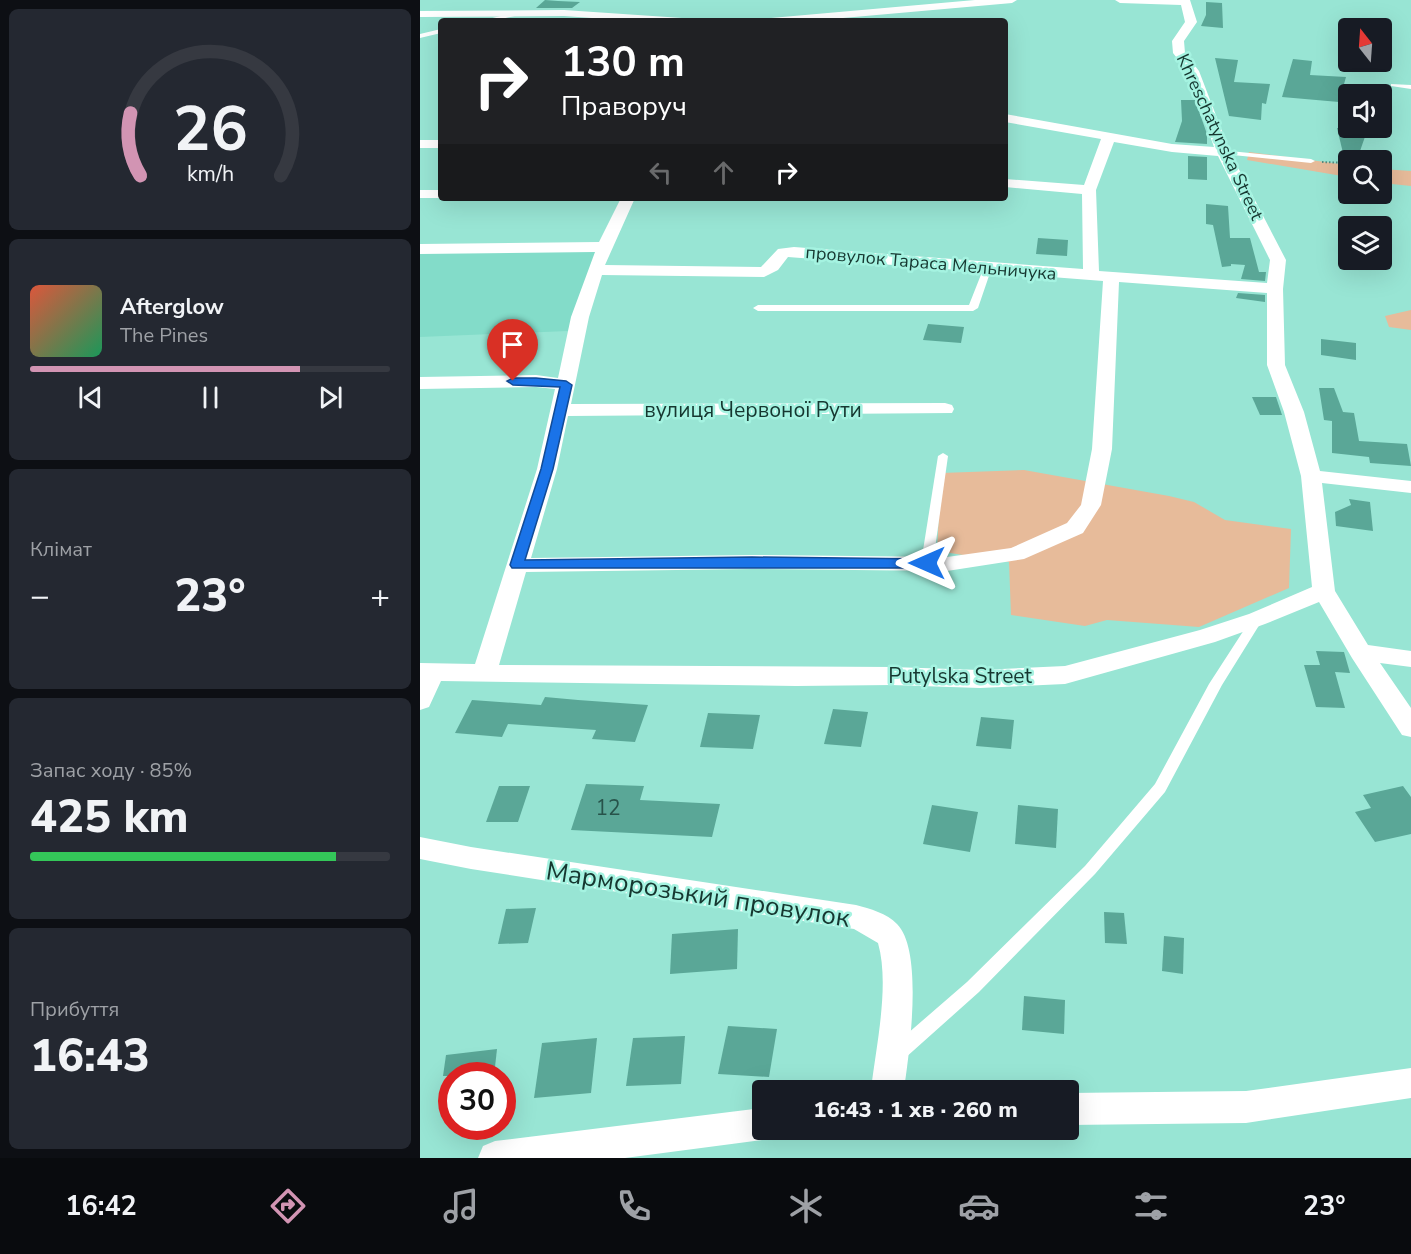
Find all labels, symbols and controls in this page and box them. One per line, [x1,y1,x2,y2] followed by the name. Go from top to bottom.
[1338,18,1392,72] north arrow
[1338,18,1392,270] map controls
[561,34,685,91] text: 130 m
[462,42,540,120] icon: right
[1171,50,1269,225] street label: Khreschatynska Street
[1338,84,1392,138] button: sound
[173,88,247,173] text: 26
[561,88,687,125] text: Праворуч
[1338,150,1392,204] button: search
[644,156,677,189] icon: left
[707,156,740,189] icon: ahead
[770,156,803,189] icon: right
[186,160,234,190] text: km/h
[1338,216,1392,270] button: layers
[804,240,1058,286] street label: провулок Тараса Мельничука
[120,292,224,322] text: Afterglow
[487,319,538,381] pin
[120,322,208,349] text: The Pines
[496,328,529,361] icon: arrive
[74,381,107,414] icon: previous
[194,381,227,414] icon: pause
[314,381,347,414] icon: next
[644,396,862,424] street label: вулиця Червоної Рути
[895,531,959,595] position arrow
[30,536,92,563] text: Клімат
[174,566,246,627] text: 23°
[30,574,50,619] text: −
[370,574,390,619] text: +
[888,662,1032,690] street label: Putylska Street
[30,757,192,784] text: Запас ходу · 85%
[30,787,189,848] text: 425 km
[595,794,621,822] house number: 12
[544,853,853,936] street label: Марморозький провулок
[30,996,119,1023] text: Прибуття
[30,1026,150,1087] text: 16:43
[438,1062,516,1140] speed limit sign: 30
[813,1095,1018,1125] text: 16:43 · 1 хв · 260 m
[267,1185,309,1227] icon: directions
[440,1185,482,1227] icon: music
[613,1185,655,1227] icon: phone
[785,1185,827,1227] icon: climate
[958,1185,1000,1227] icon: car
[1130,1185,1172,1227] icon: filters
[65,1188,137,1225] text: 16:42
[1303,1188,1346,1225] text: 23°

